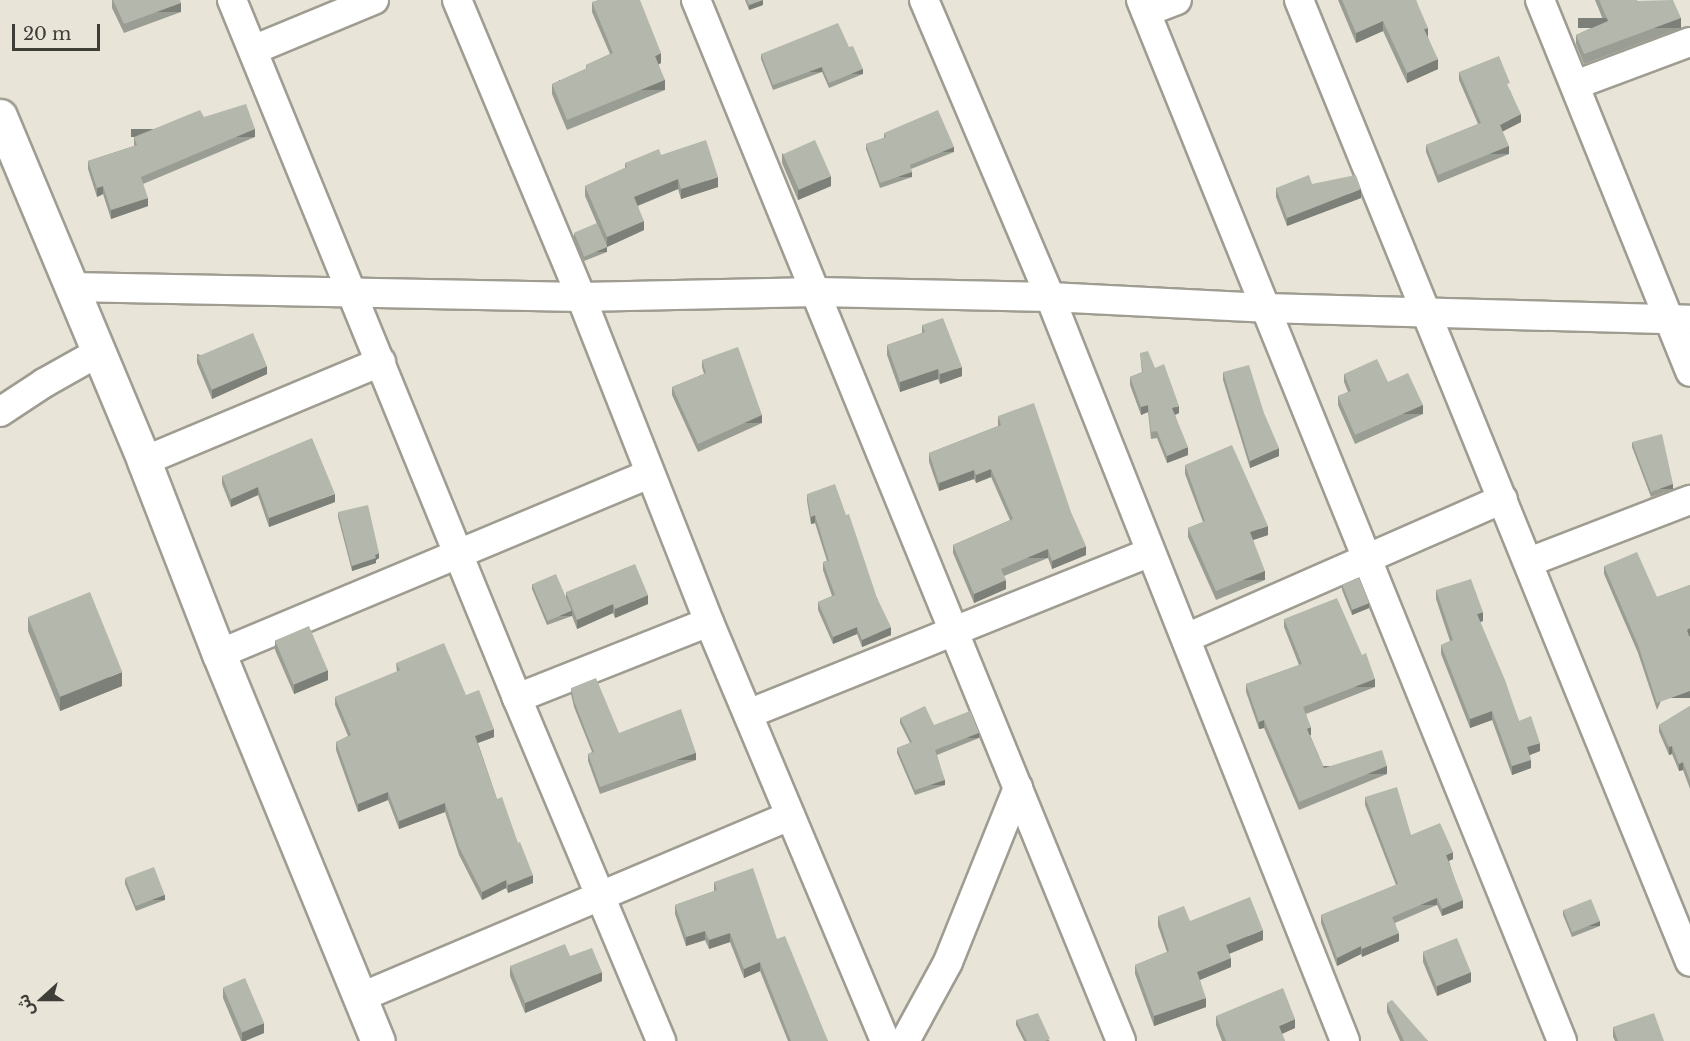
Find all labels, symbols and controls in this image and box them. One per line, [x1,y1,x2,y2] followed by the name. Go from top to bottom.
[15,12,104,50] scale bar
[23,23,71,45] text: 20 m
[12,969,72,1029] north arrow
[12,992,38,1019] text: ش

